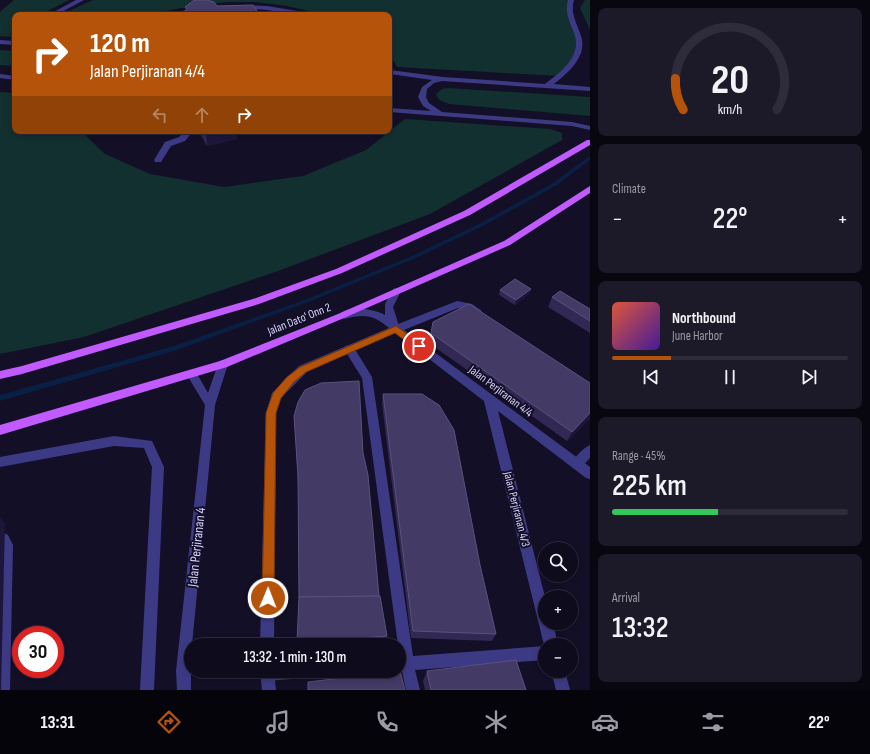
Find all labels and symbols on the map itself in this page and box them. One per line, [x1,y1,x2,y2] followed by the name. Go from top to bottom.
[264,300,333,339] street label: Jalan Dato' Onn 2
[402,329,436,363] pin
[465,362,536,420] street label: Jalan Perjiranan 4/4
[500,469,533,548] street label: Jalan Perjiranan 4/3
[184,506,209,589] street label: Jalan Perjiranan 4
[247,577,289,619] position arrow
[12,626,64,678] speed limit sign: 30

